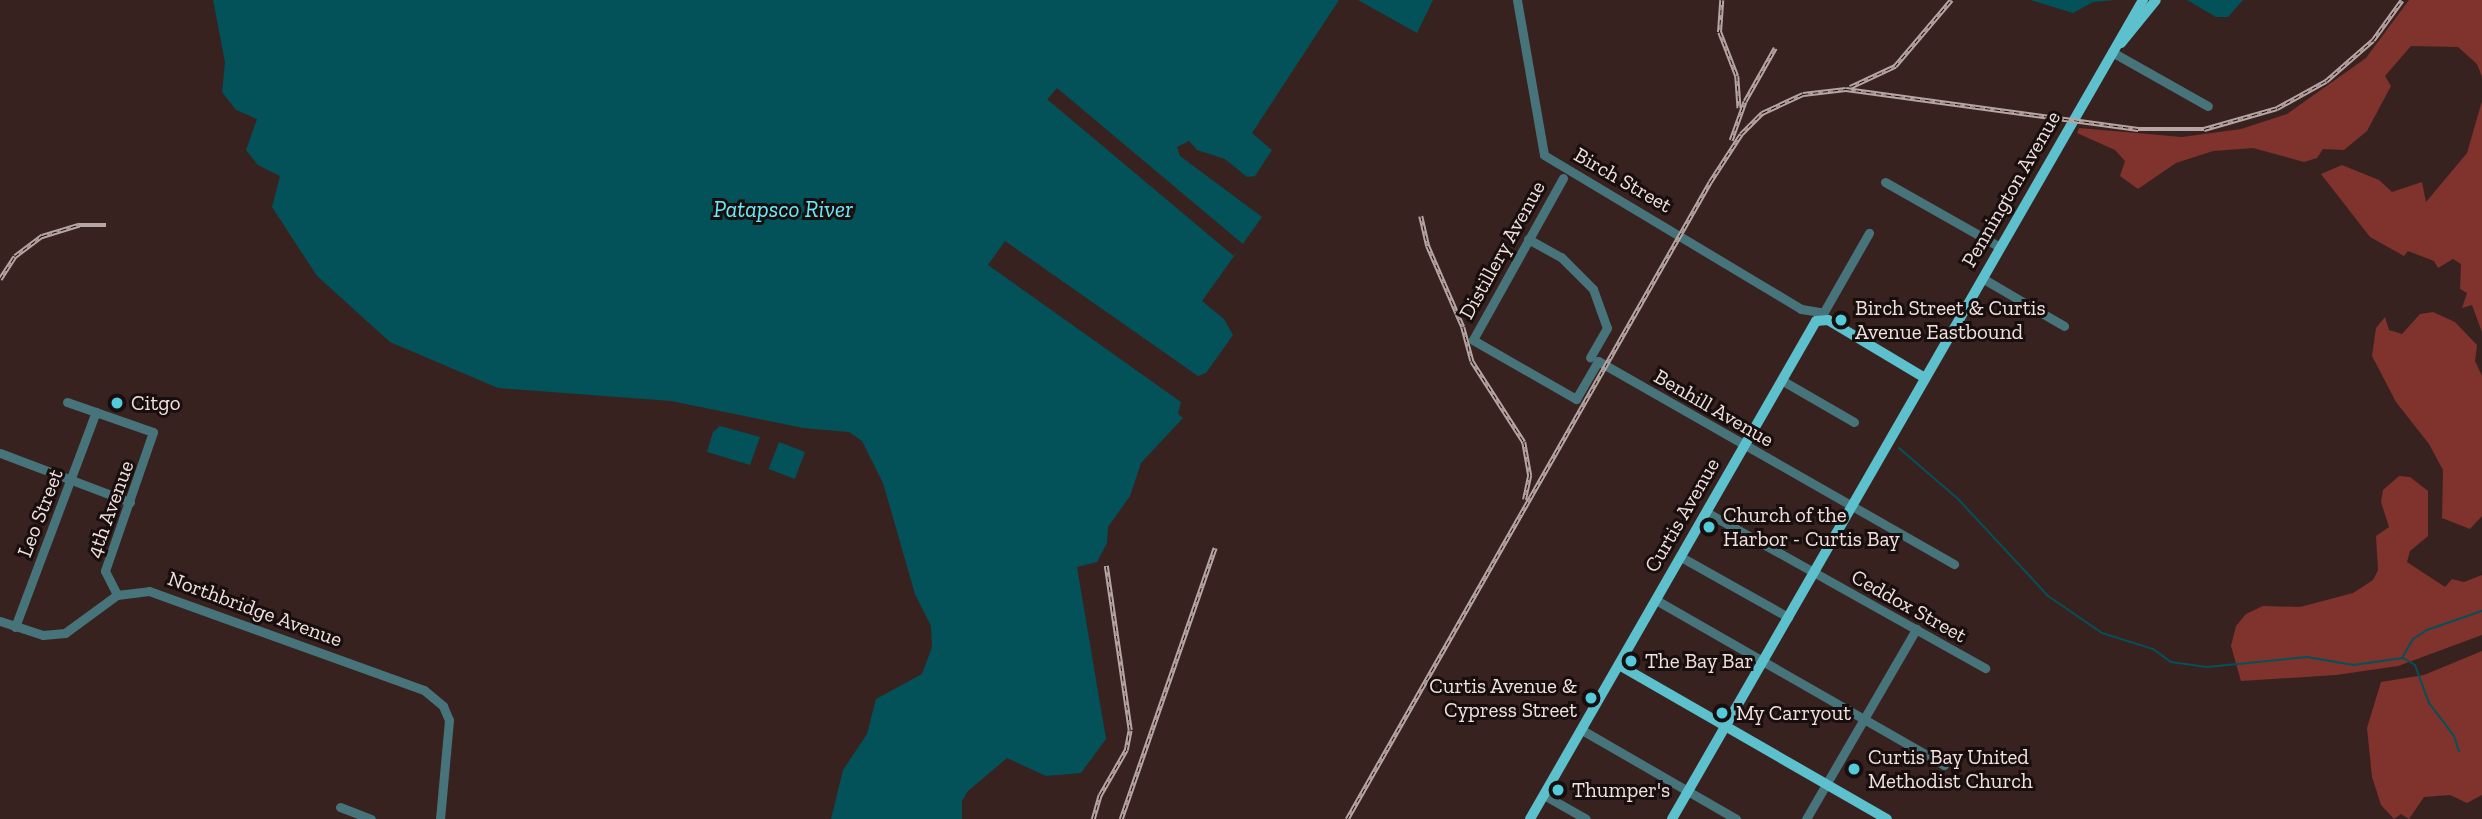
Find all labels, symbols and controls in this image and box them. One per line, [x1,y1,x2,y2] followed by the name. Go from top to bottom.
[1956,106,2066,272] street label: Pennington Avenue
[1570,142,1676,218] street label: Birch Street
[1453,176,1551,324] street label: Distillery Avenue
[713,195,853,223] water label: Patapsco River
[1855,295,2046,345] place label: Birch Street & Curtis Avenue Eastbound
[1833,312,1849,328] marker: Birch Street & Curtis Avenue Eastbound
[1649,363,1779,453] street label: Benhill Avenue
[131,390,181,416] place label: Citgo
[109,395,125,411] marker: Citgo
[1639,453,1725,577] street label: Curtis Avenue
[81,457,139,561] street label: 4th Avenue
[12,465,68,561] street label: Leo Street
[1723,502,1900,552] place label: Church of the Harbor - Curtis Bay
[1701,519,1717,535] marker: Church of the Harbor - Curtis Bay
[1847,564,1971,648] street label: Ceddox Street
[164,566,346,652] street label: Northbridge Avenue
[1645,648,1754,674] place label: The Bay Bar
[1623,653,1639,669] marker: The Bay Bar
[1429,673,1577,723] place label: Curtis Avenue & Cypress Street
[1583,690,1599,706] marker: Curtis Avenue & Cypress Street
[1736,700,1851,726] place label: My Carryout
[1714,705,1730,721] marker: My Carryout
[1868,744,2033,794] place label: Curtis Bay United Methodist Church
[1846,761,1862,777] marker: Curtis Bay United Methodist Church
[1572,777,1670,803] place label: Thumper's
[1550,782,1566,798] marker: Thumper's

